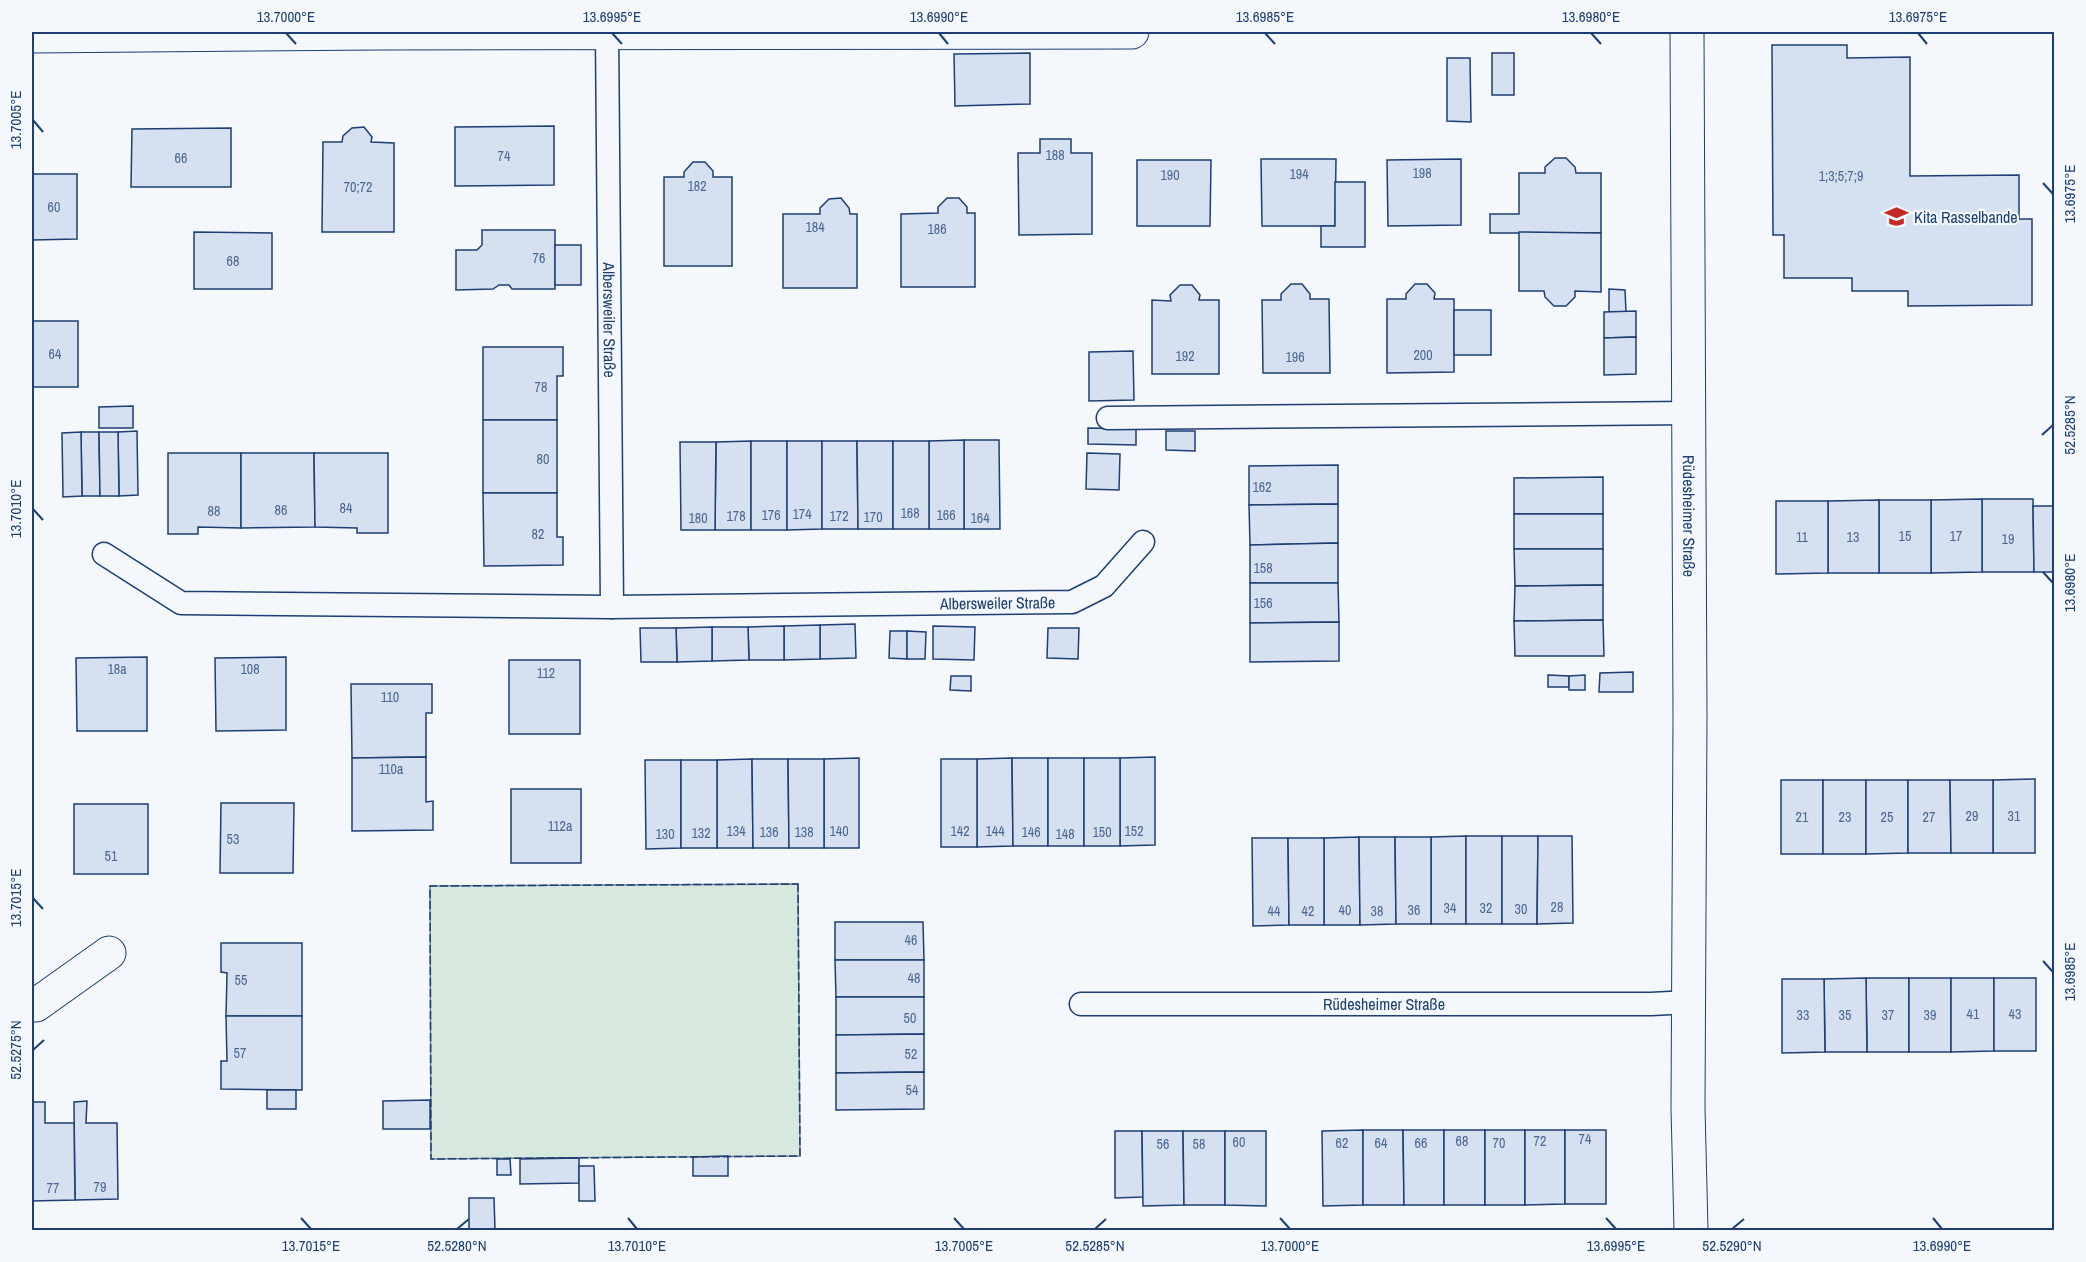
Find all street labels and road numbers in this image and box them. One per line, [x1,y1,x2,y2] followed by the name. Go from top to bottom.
[598,261,621,378] street label: Albersweiler Straße
[1678,455,1700,577] street label: Rüdesheimer Straße
[939,591,1055,614] street label: Albersweiler Straße
[1323,993,1445,1015] street label: Rüdesheimer Straße

